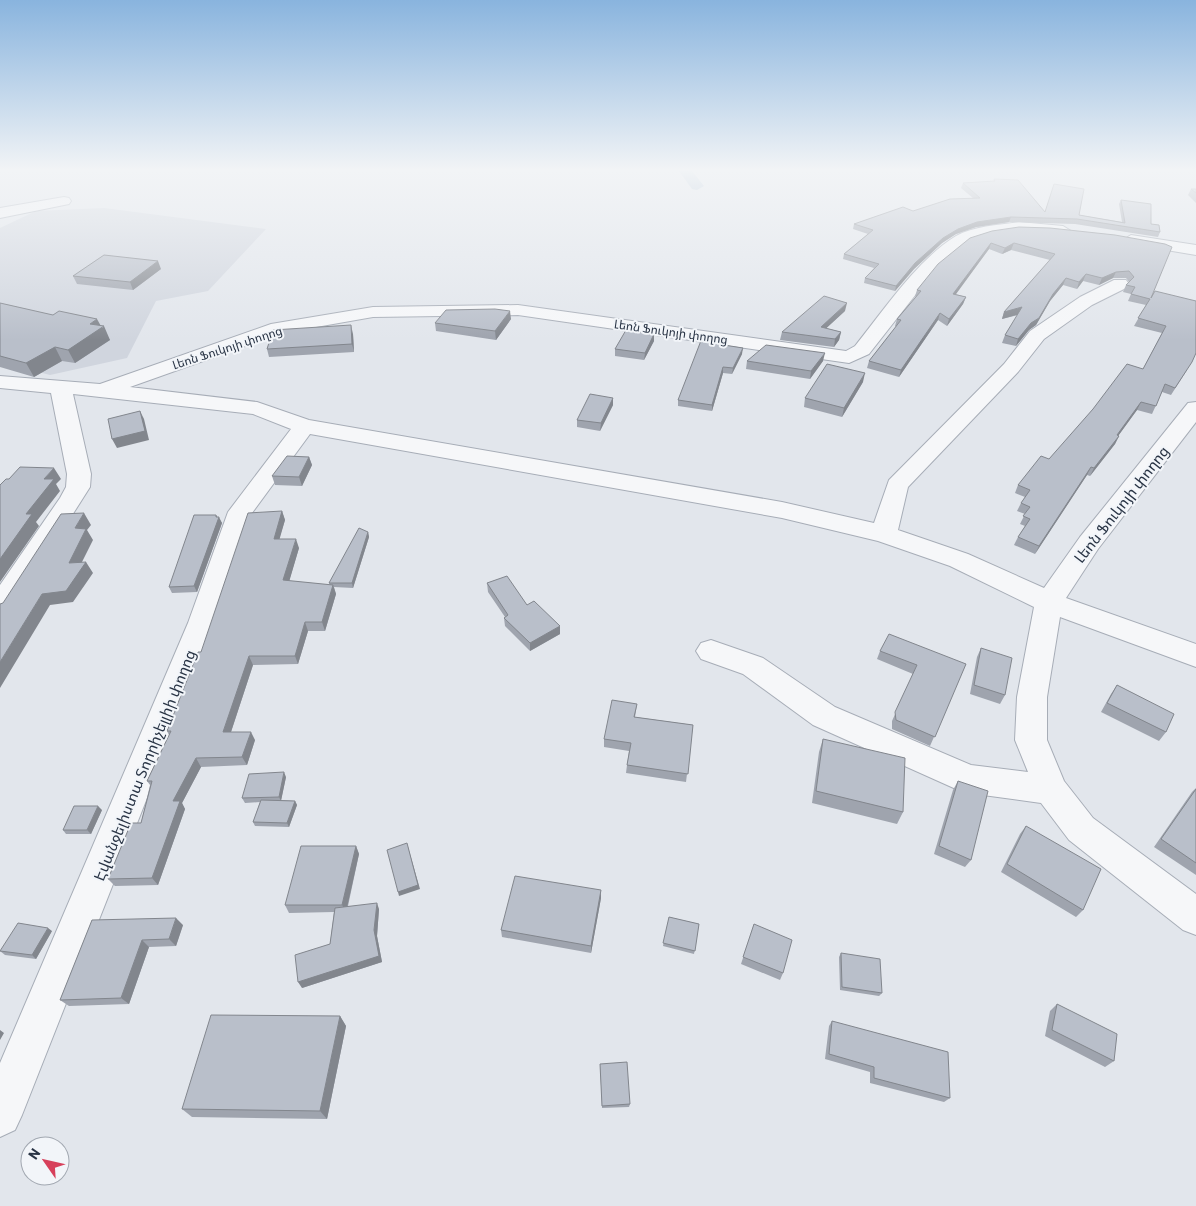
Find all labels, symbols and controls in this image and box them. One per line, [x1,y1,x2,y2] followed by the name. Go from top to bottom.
[613,316,729,347] street label: Լեոն Ֆուկոյի փողոց
[170,323,284,372] street label: Լեոն Ֆուկոյի փողոց
[1070,442,1173,567] street label: Լեոն Ֆուկոյի փողոց
[89,647,200,884] street label: Էվանջելիստա Տորրիչելլիի փողոց
[20,1136,70,1186] north arrow
[24,1145,43,1162] text: N

